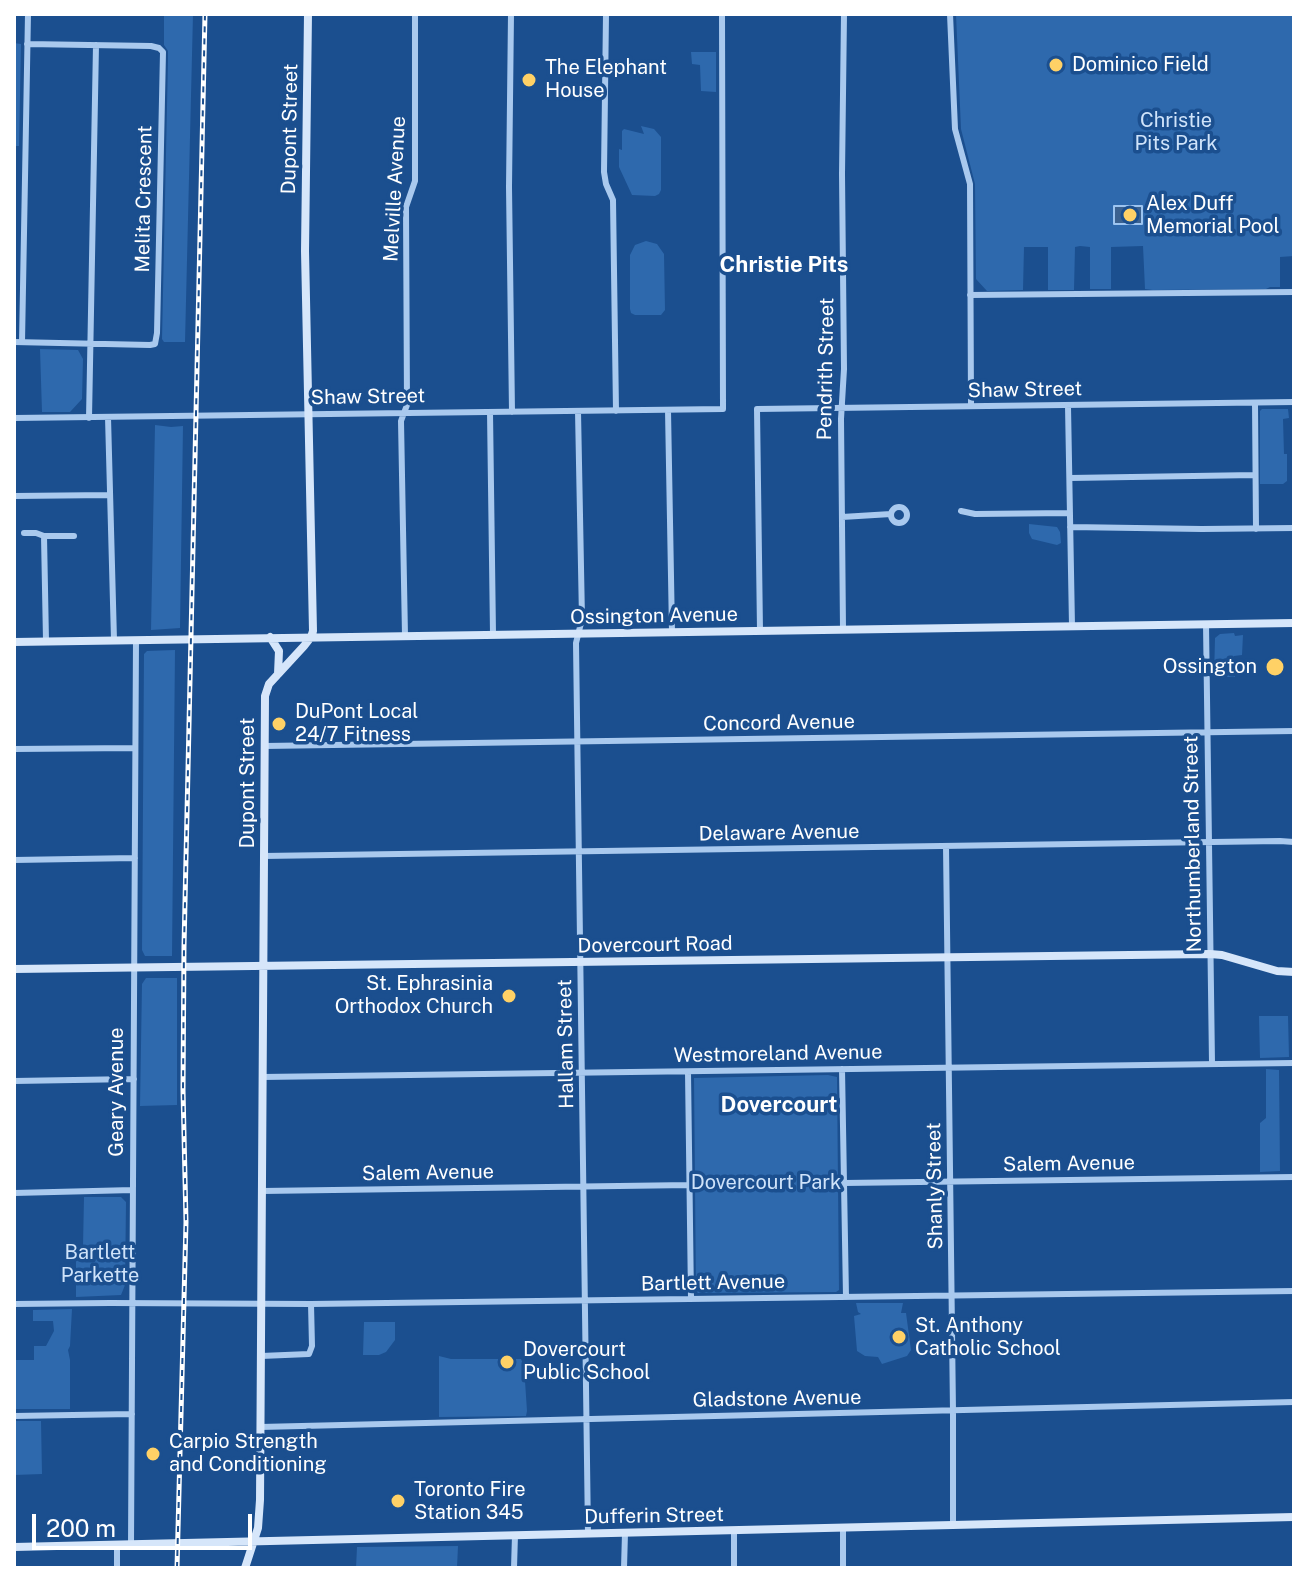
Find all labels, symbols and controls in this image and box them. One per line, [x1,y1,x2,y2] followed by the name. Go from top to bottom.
[1072,53,1209,77] place label: Dominico Field
[545,56,667,103] place label: The Elephant House
[1047,56,1065,74] marker: Dominico Field
[277,63,303,195] street label: Dupont Street
[520,71,538,89] marker: The Elephant House
[1134,109,1218,156] park label: Christie Pits Park
[379,116,411,262] street label: Melville Avenue
[131,125,157,273] street label: Melita Crescent
[1146,192,1280,239] place label: Alex Duff Memorial Pool
[1121,206,1139,224] marker: Alex Duff Memorial Pool
[720,252,848,278] district label: Christie Pits
[813,297,839,441] street label: Pendrith Street
[968,377,1082,403] street label: Shaw Street
[311,384,425,410] street label: Shaw Street
[570,603,738,629] street label: Ossington Avenue
[1163,655,1257,679] place label: Ossington
[1264,656,1286,678] marker: Ossington
[295,700,418,747] place label: DuPont Local 24/7 Fitness
[703,710,855,736] street label: Concord Avenue
[270,715,288,733] marker: DuPont Local 24/7 Fitness
[236,718,260,848] street label: Dupont Street
[1179,735,1207,953] street label: Northumberland Street
[698,820,860,846] street label: Delaware Avenue
[577,932,733,958] street label: Dovercourt Road
[335,972,493,1019] place label: St. Ephrasinia Orthodox Church
[553,979,579,1109] street label: Hallam Street
[500,987,518,1005] marker: St. Ephrasinia Orthodox Church
[105,1027,129,1157] street label: Geary Avenue
[673,1040,883,1068] street label: Westmoreland Avenue
[721,1092,837,1118] district label: Dovercourt
[922,1122,948,1250] street label: Shanly Street
[1003,1151,1135,1177] street label: Salem Avenue
[362,1160,494,1186] street label: Salem Avenue
[691,1171,841,1195] park label: Dovercourt Park
[61,1241,139,1288] park label: Bartlett Parkette
[641,1270,785,1296] street label: Bartlett Avenue
[915,1314,1061,1361] place label: St. Anthony Catholic School
[890,1328,908,1346] marker: St. Anthony Catholic School
[523,1338,650,1385] place label: Dovercourt Public School
[498,1353,516,1371] marker: Dovercourt Public School
[692,1386,862,1412] street label: Gladstone Avenue
[169,1430,327,1477] place label: Carpio Strength and Conditioning
[144,1445,162,1463] marker: Carpio Strength and Conditioning
[414,1478,525,1525] place label: Toronto Fire Station 345
[389,1492,407,1510] marker: Toronto Fire Station 345
[36,1498,256,1548] scale bar
[584,1503,724,1529] street label: Dufferin Street
[46,1514,116,1542] text: 200 m

